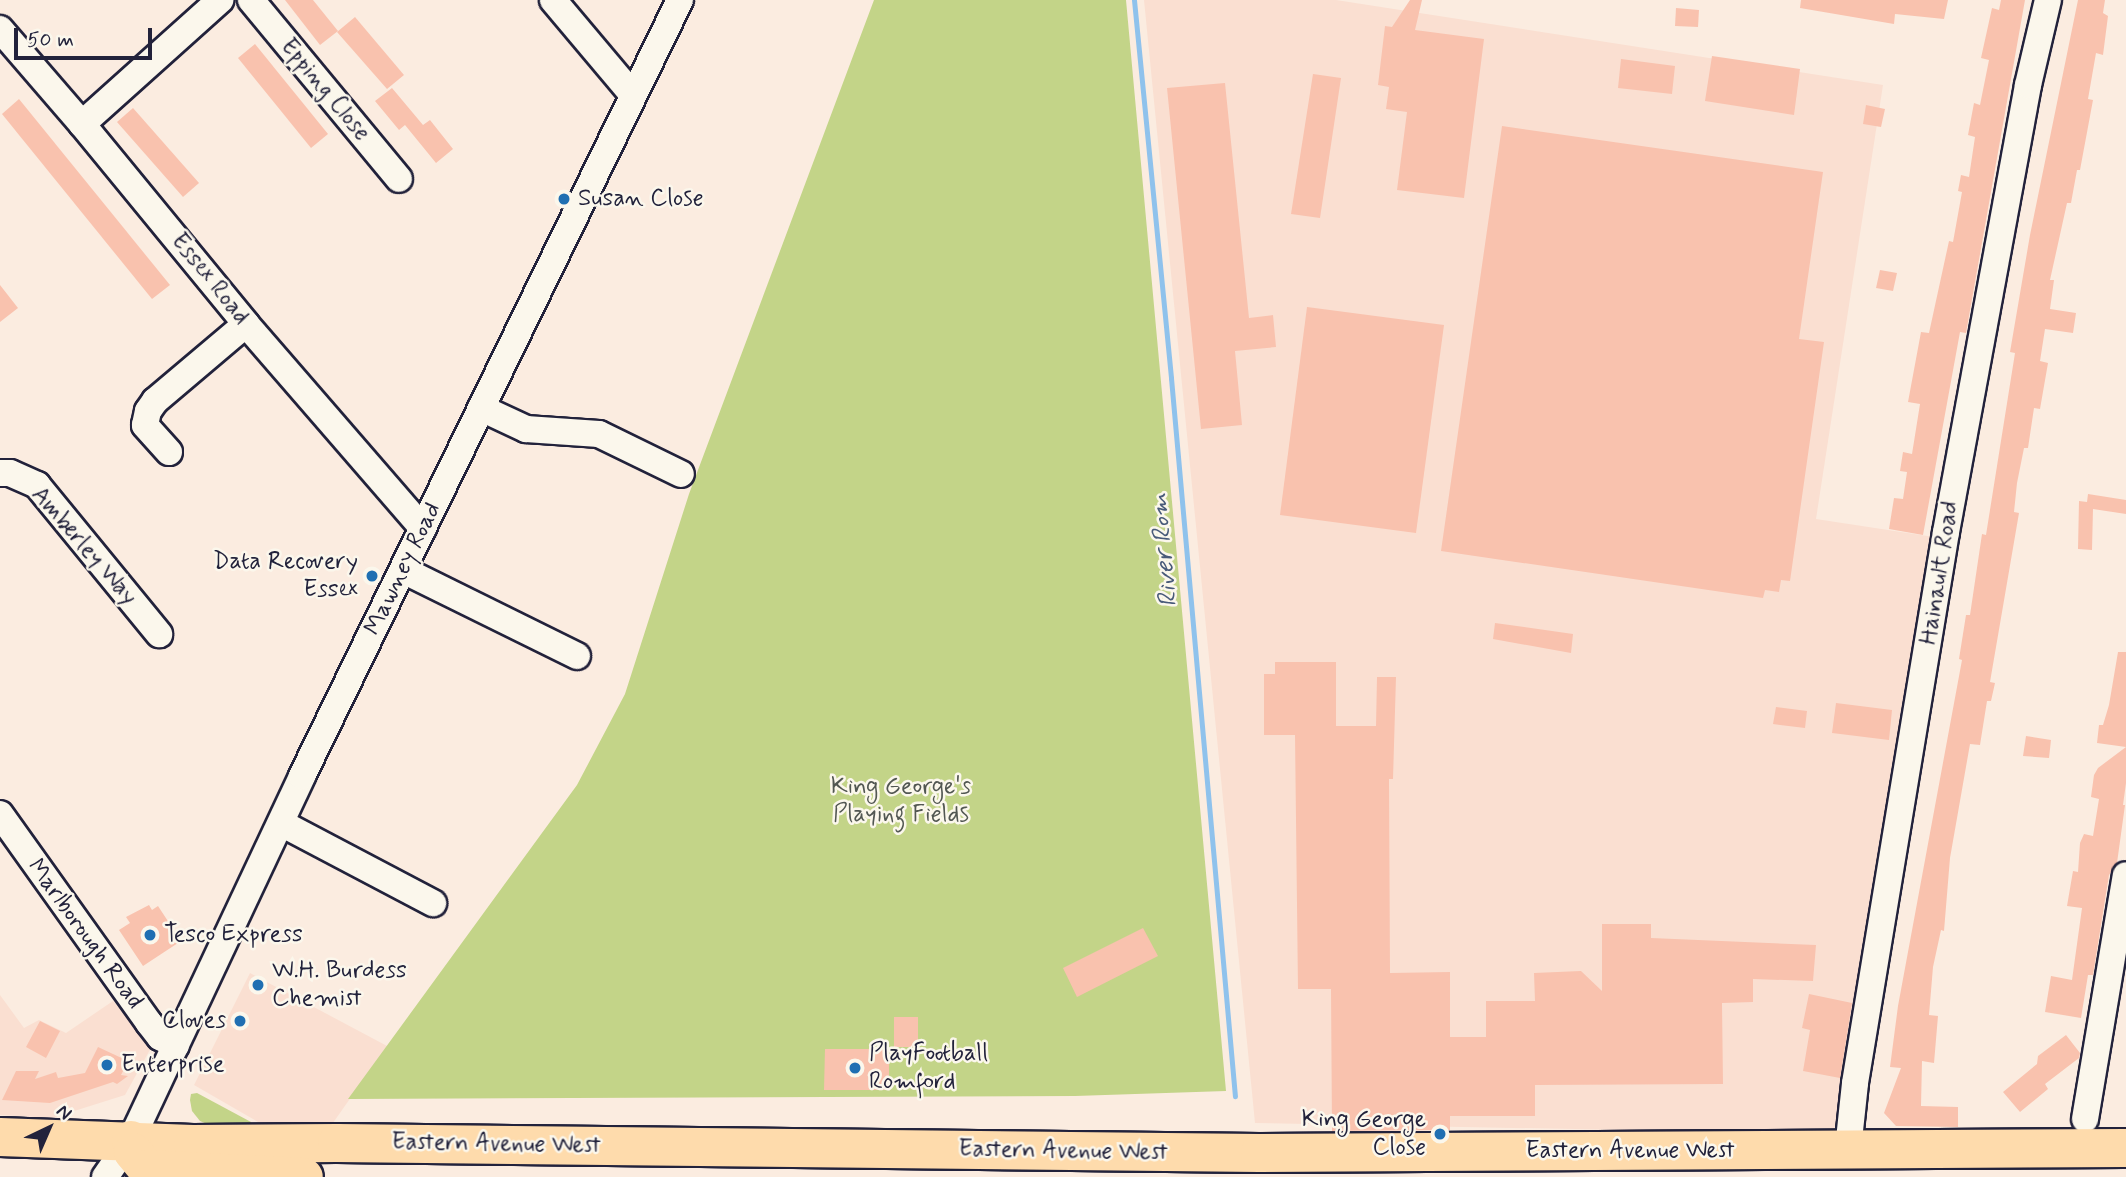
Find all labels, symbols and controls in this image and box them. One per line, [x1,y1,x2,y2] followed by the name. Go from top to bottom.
[18,14,156,58] scale bar
[27,26,74,54] text: 50 m
[273,31,377,149] street label: Epping Close
[578,185,704,213] place label: Susan Close
[556,191,572,207] marker: Susan Close
[164,227,256,331] street label: Essex Road
[24,480,144,612] street label: Amberley Way
[1144,491,1186,609] water label: River Rom
[358,498,448,640] street label: Mawney Road
[1914,499,1966,647] street label: Hainault Road
[214,548,358,604] place label: Data Recovery Essex
[364,568,380,584] marker: Data Recovery Essex
[831,773,971,829] park label: King George's Playing Fields
[21,854,149,1014] street label: Marlborough Road
[164,921,303,949] place label: Tesco Express
[142,927,158,943] marker: Tesco Express
[272,957,407,1013] place label: W.H. Burdess Chemist
[250,977,266,993] marker: W.H. Burdess Chemist
[162,1007,226,1035] place label: Cloves
[232,1013,248,1029] marker: Cloves
[869,1040,988,1096] place label: PlayFootball Romford
[121,1051,225,1079] place label: Enterprise
[99,1057,115,1073] marker: Enterprise
[847,1060,863,1076] marker: PlayFootball Romford
[14,1093,84,1163] north arrow
[51,1099,77,1126] text: N
[1301,1106,1426,1162] place label: King George Close
[1432,1126,1448,1142] marker: King George Close
[389,1128,603,1160] street label: Eastern Avenue West
[956,1135,1170,1167] street label: Eastern Avenue West
[1523,1137,1737,1165] street label: Eastern Avenue West

